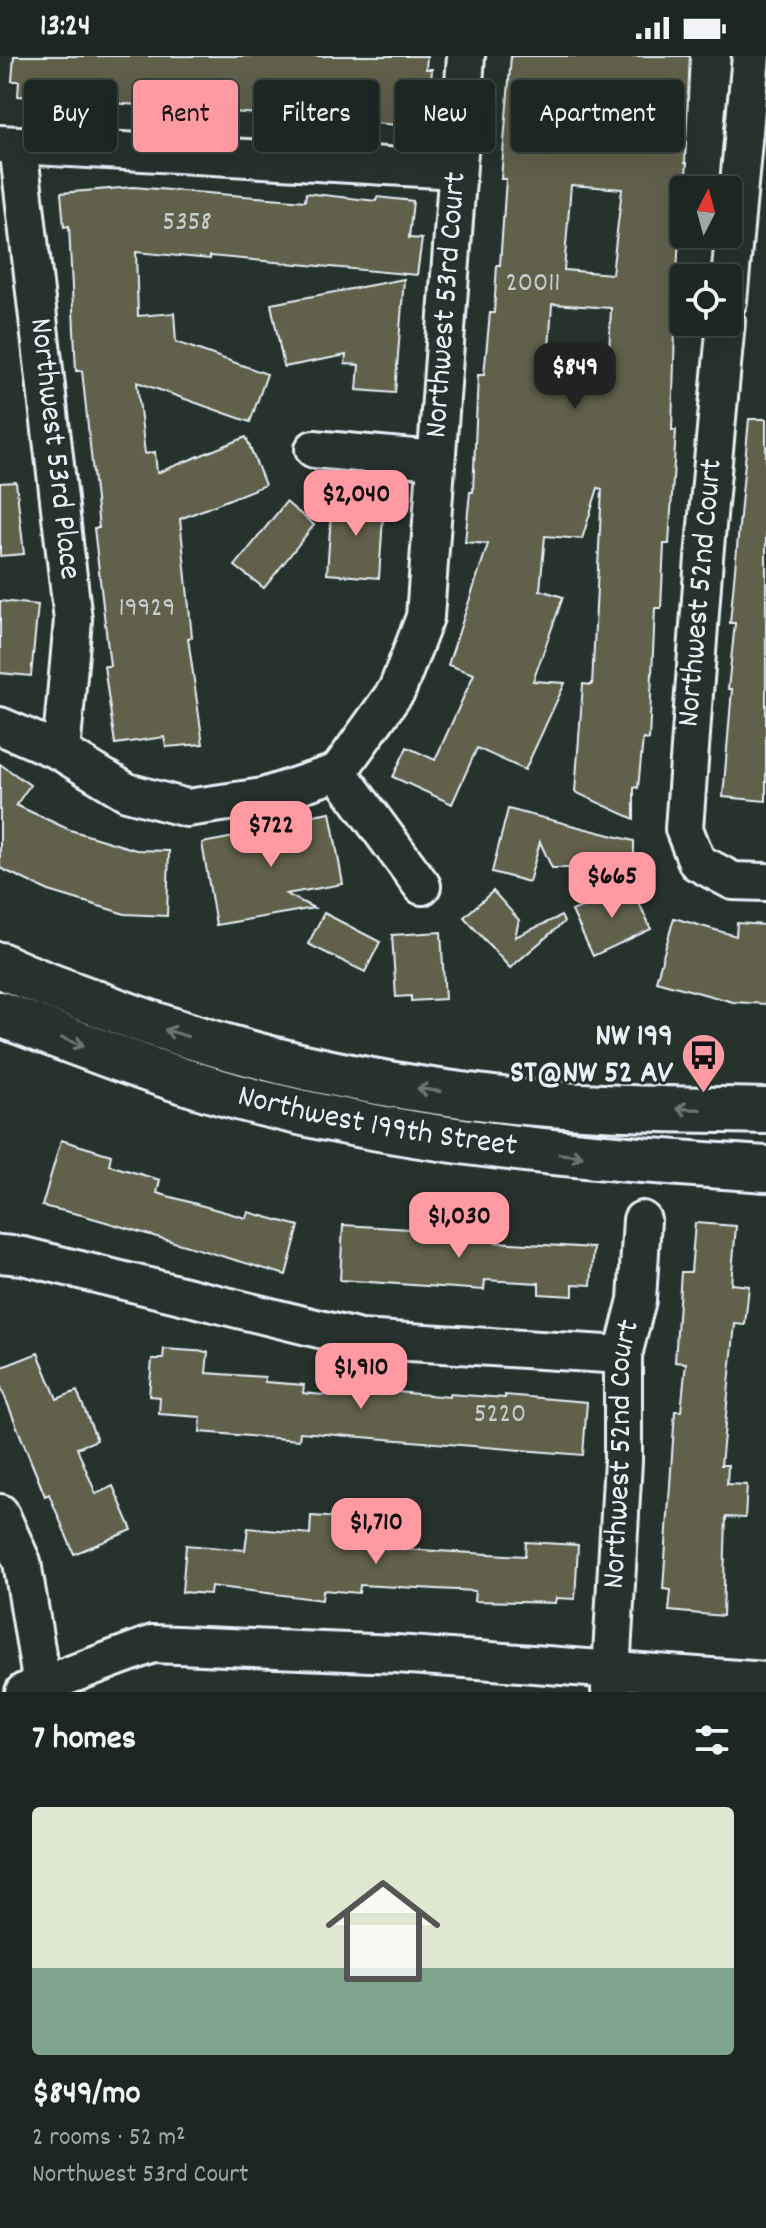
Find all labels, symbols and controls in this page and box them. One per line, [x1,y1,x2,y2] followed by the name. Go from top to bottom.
[40,7,90,50] text: 13:24
[24,80,117,152] chip: Buy
[133,80,238,152] chip: Rent
[254,80,379,152] chip: Filters
[395,80,495,152] chip: New
[511,80,684,152] chip: Apartment
[415,170,480,440] street label: Northwest 53rd Court
[670,176,742,248] north arrow
[670,176,742,336] map controls
[162,204,212,244] house number: 5358
[670,264,742,336] button: locate
[505,265,561,305] house number: 20011
[15,316,91,582] street label: Northwest 53rd Place
[528,343,622,411] pin: $849
[552,350,598,387] text: $849
[667,457,737,729] street label: Northwest 52nd Court
[291,470,421,538] pin: $2,040
[322,477,390,514] text: $2,040
[119,590,175,630] house number: 19929
[224,801,318,869] pin: $722
[248,808,294,845] text: $722
[565,852,659,920] pin: $665
[587,859,637,896] text: $665
[510,1015,674,1098] place label: NW 199 ST@NW 52 AV
[163,1025,189,1040] one-way arrow
[680,1032,728,1095] bus stop icon: NW 199 ST@NW 52 AV
[60,1035,85,1050] one-way arrow
[232,1075,520,1171] street label: Northwest 199th Street
[417,1082,442,1097] one-way arrow
[675,1101,702,1116] one-way arrow
[557,1148,583,1163] one-way arrow
[394,1192,524,1260] pin: $1,030
[427,1199,491,1236] text: $1,030
[593,1315,654,1590] street label: Northwest 52nd Court
[296,1343,426,1411] pin: $1,910
[333,1350,389,1387] text: $1,910
[474,1396,526,1436] house number: 5220
[311,1498,441,1566] pin: $1,710
[349,1505,403,1542] text: $1,710
[32,1716,136,1765] text: 7 homes
[690,1718,734,1762] icon: filters
[311,1859,455,2003] icon: home
[32,2071,141,2120] text: $849/mo
[32,2120,185,2157] text: 2 rooms · 52 m²
[32,2157,248,2194] text: Northwest 53rd Court

